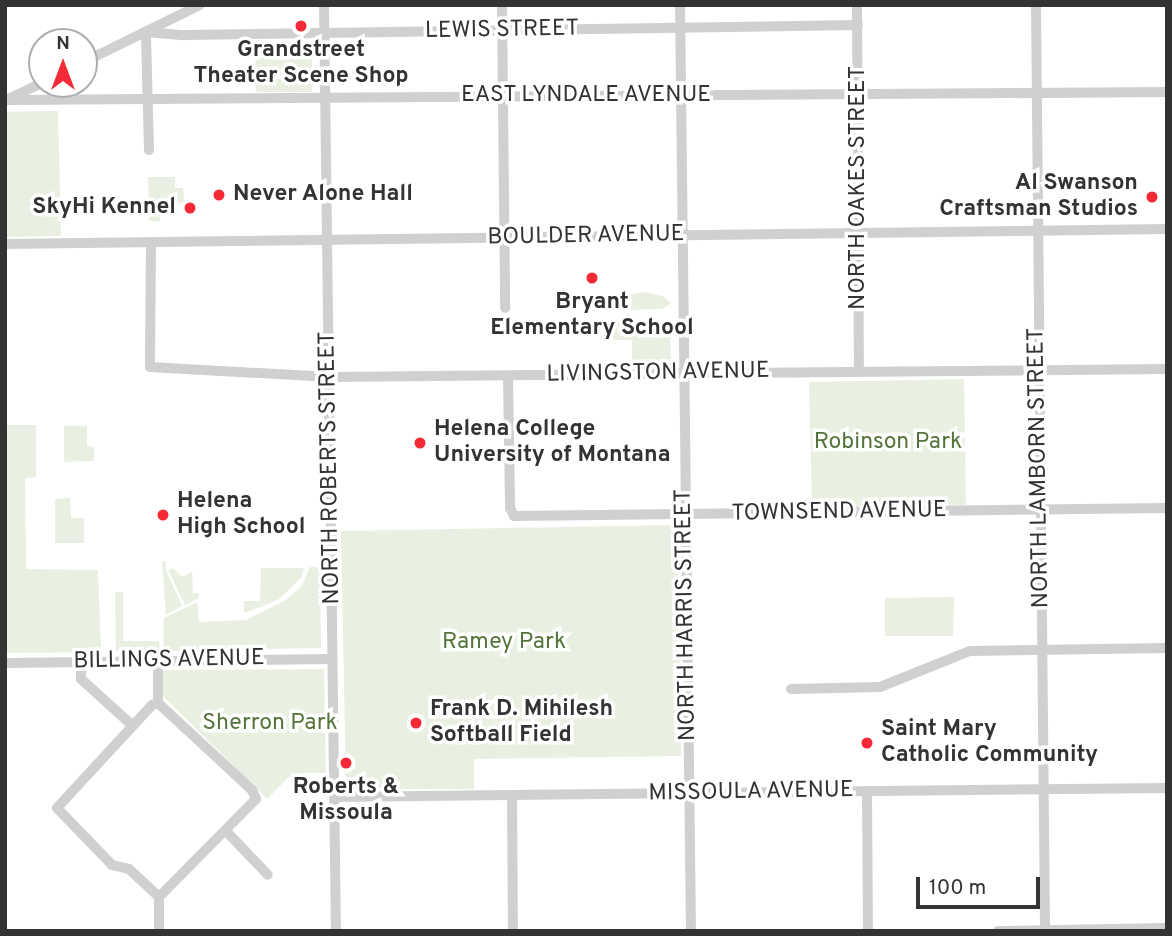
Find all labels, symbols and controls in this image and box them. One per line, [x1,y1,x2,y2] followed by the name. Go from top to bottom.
[425,16,579,46] street label: LEWIS STREET
[293,18,309,34] marker: Grandstreet Theater Scene Shop
[28,28,98,98] north arrow
[56,32,70,56] text: N
[193,37,409,91] place label: Grandstreet Theater Scene Shop
[845,66,873,310] street label: NORTH OAKES STREET
[460,82,712,110] street label: EAST LYNDALE AVENUE
[939,170,1138,224] place label: Al Swanson Craftsman Studios
[233,181,414,209] place label: Never Alone Hall
[211,187,227,203] marker: Never Alone Hall
[1144,189,1160,205] marker: Al Swanson Craftsman Studios
[32,194,176,222] place label: SkyHi Kennel
[182,200,198,216] marker: SkyHi Kennel
[487,221,685,253] street label: BOULDER AVENUE
[584,270,600,286] marker: Bryant Elementary School
[490,289,694,343] place label: Bryant Elementary School
[1024,327,1056,609] street label: NORTH LAMBORN STREET
[315,331,347,605] street label: NORTH ROBERTS STREET
[546,358,770,390] street label: LIVINGSTON AVENUE
[434,416,670,470] place label: Helena College University of Montana
[814,429,962,457] park label: Robinson Park
[412,435,428,451] marker: Helena College University of Montana
[177,488,306,542] place label: Helena High School
[671,489,703,741] street label: NORTH HARRIS STREET
[731,497,947,529] street label: TOWNSEND AVENUE
[155,507,171,523] marker: Helena High School
[442,629,566,657] park label: Ramey Park
[73,646,265,676] street label: BILLINGS AVENUE
[430,696,613,750] place label: Frank D. Mihilesh Softball Field
[202,710,338,738] park label: Sherron Park
[408,715,424,731] marker: Frank D. Mihilesh Softball Field
[881,716,1098,770] place label: Saint Mary Catholic Community
[859,735,875,751] marker: Saint Mary Catholic Community
[338,755,354,771] marker: Roberts & Missoula
[293,774,399,828] place label: Roberts & Missoula
[647,777,855,809] street label: MISSOULA AVENUE
[920,862,1044,906] scale bar
[929,875,986,902] text: 100 m

